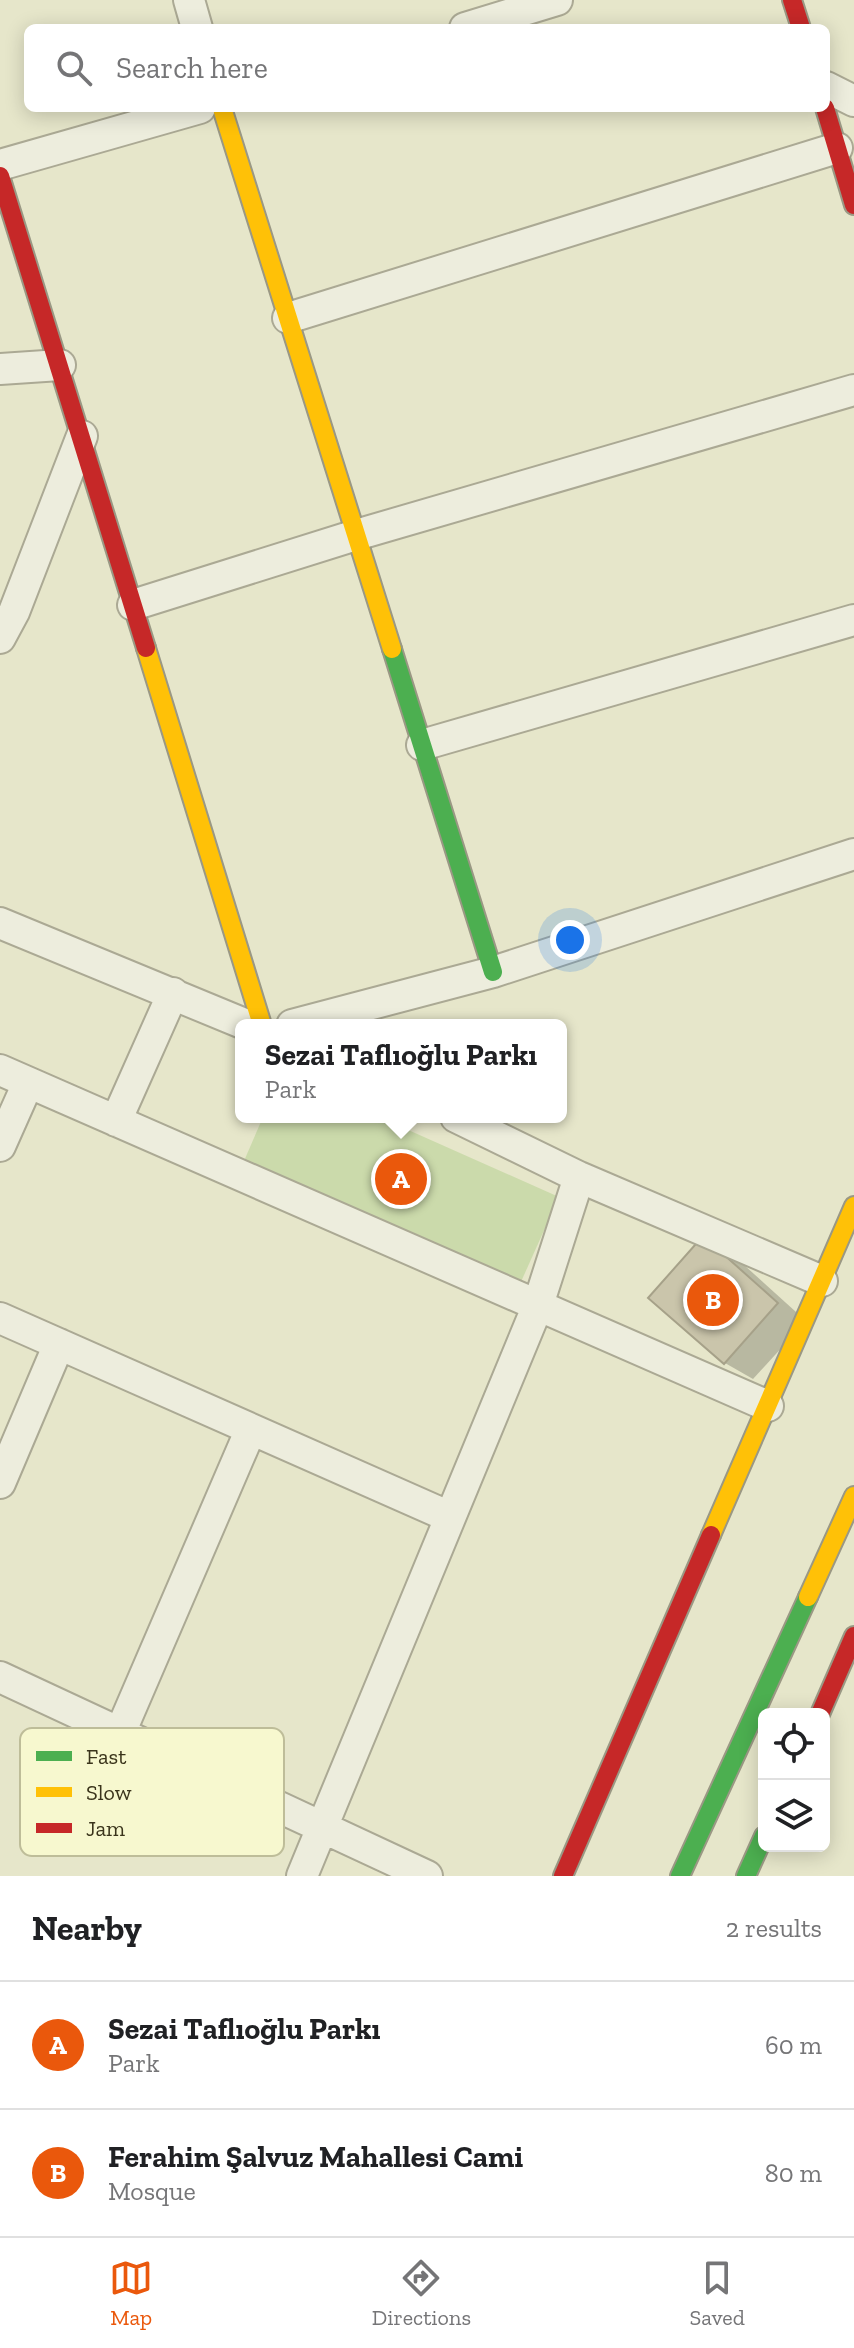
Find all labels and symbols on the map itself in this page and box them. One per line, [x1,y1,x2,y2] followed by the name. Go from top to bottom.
[550,920,590,960] your location
[375,1149,427,1209] pin: A
[687,1270,739,1330] pin: B
[20,1728,284,1856] legend
[86,1743,127,1770] text: Fast
[86,1779,132,1806] text: Slow
[86,1815,125,1842] text: Jam

